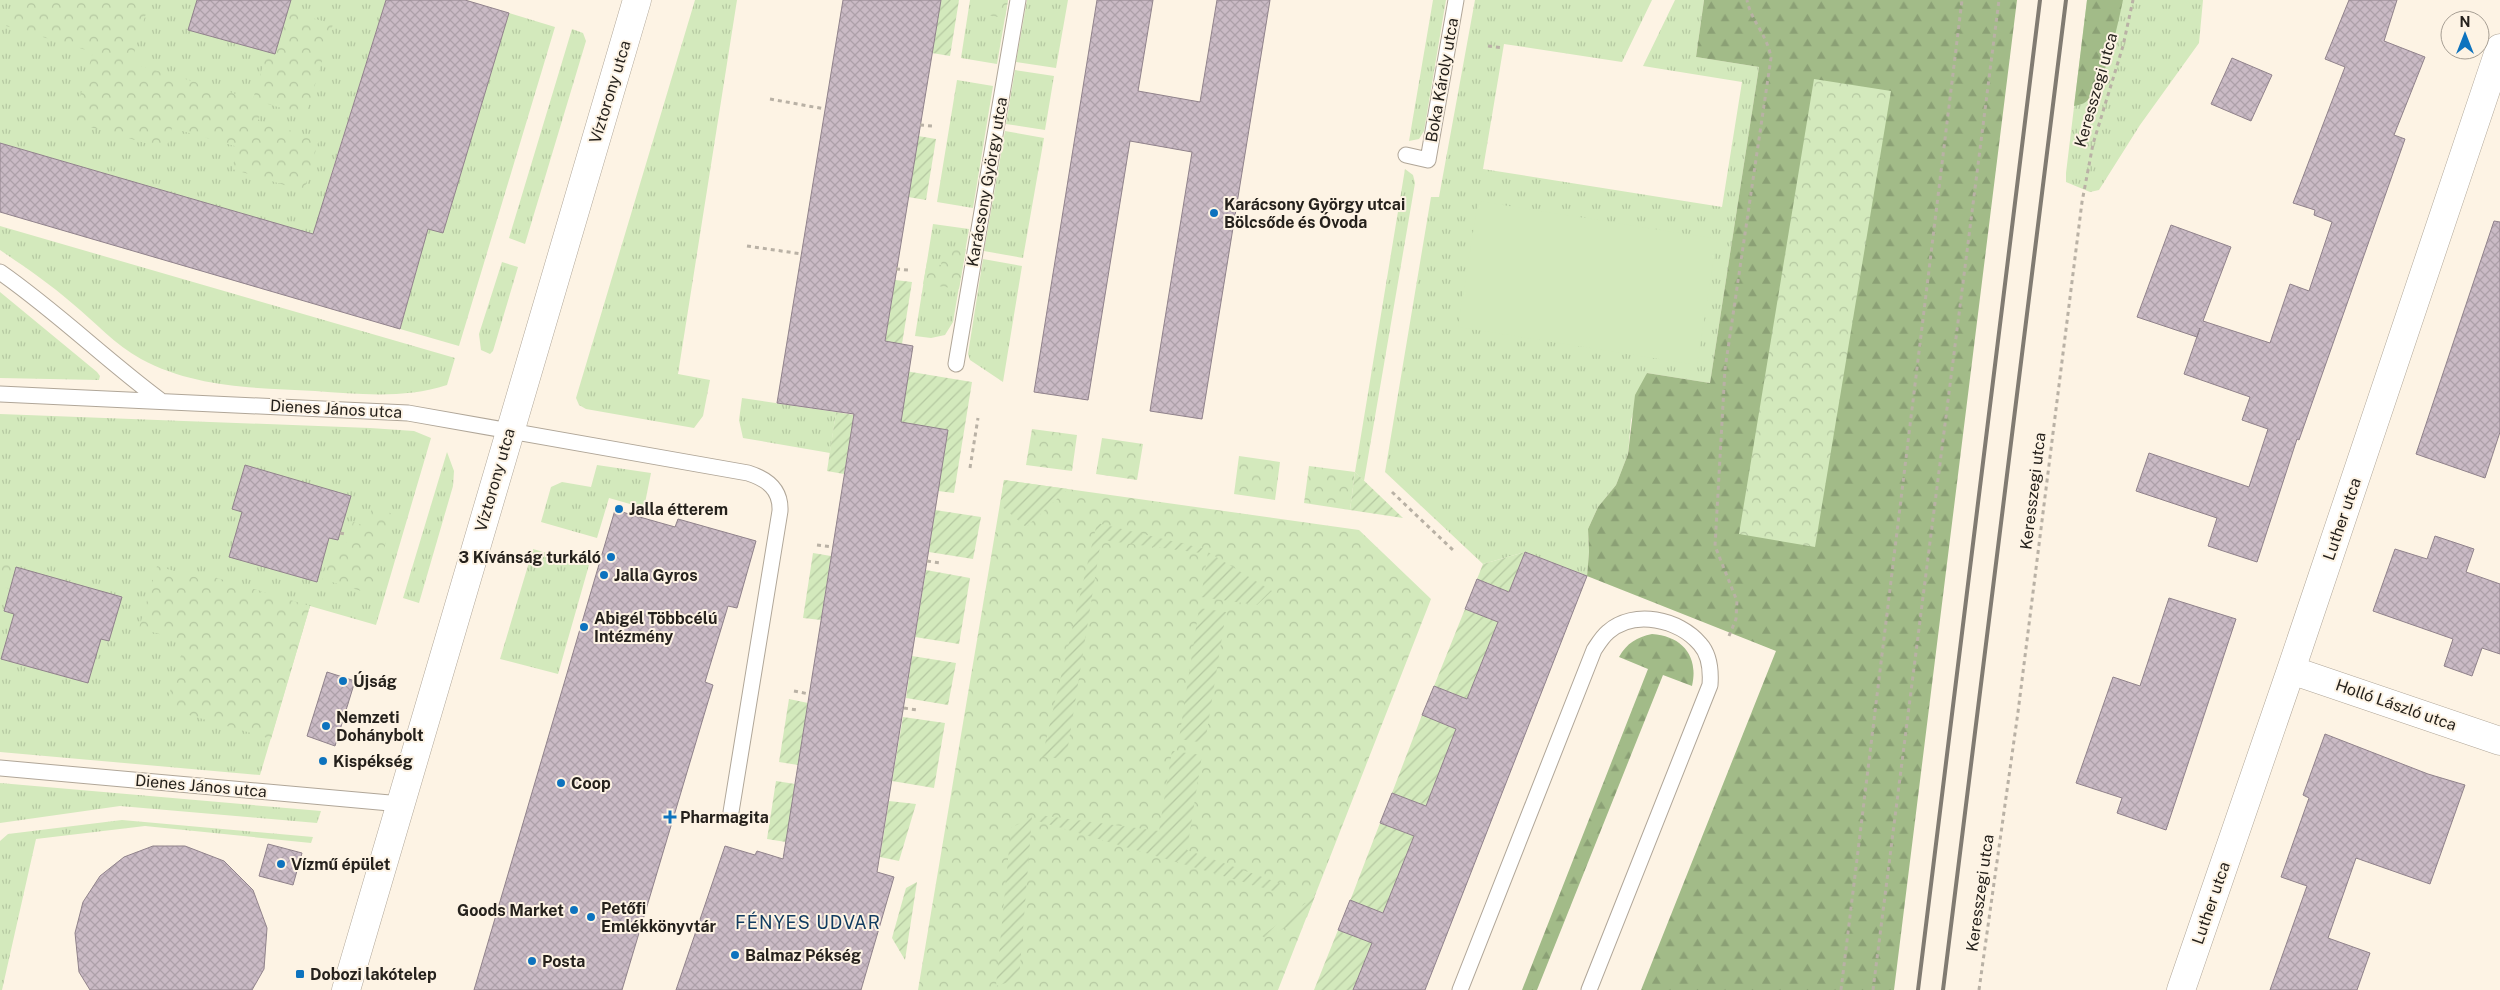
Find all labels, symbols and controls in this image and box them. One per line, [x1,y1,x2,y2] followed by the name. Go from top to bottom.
[2440,10,2490,60] north arrow
[2460,14,2470,30] text: N
[1422,16,1462,144] street label: Boka Károly utca
[2071,31,2121,149] street label: Keresszegi utca
[585,38,635,146] street label: Víztorony utca
[963,96,1011,268] street label: Karácsony György utca
[1224,195,1405,232] place label: Karácsony György utcai Bölcsőde és Óvoda
[1208,207,1220,219] marker: Karácsony György utcai Bölcsőde és Óvoda
[269,396,403,422] street label: Dienes János utca
[471,426,519,534] street label: Víztorony utca
[2016,431,2050,551] street label: Keresszegi utca
[2319,475,2365,563] street label: Luther utca
[629,500,728,519] place label: Jalla étterem
[613,503,625,515] marker: Jalla étterem
[459,548,601,567] place label: 3 Kívánság turkáló
[605,551,617,563] marker: 3 Kívánság turkáló
[614,566,698,585] place label: Jalla Gyros
[598,569,610,581] marker: Jalla Gyros
[594,609,717,646] place label: Abigél Többcélú Intézmény
[578,621,590,633] marker: Abigél Többcélú Intézmény
[353,671,397,691] place label: Újság
[337,675,349,687] marker: Újság
[2333,675,2459,735] street label: Holló László utca
[336,708,424,745] place label: Nemzeti Dohánybolt
[320,720,332,732] marker: Nemzeti Dohánybolt
[333,752,413,771] place label: Kispékség
[317,755,329,767] marker: Kispékség
[134,771,268,801] street label: Dienes János utca
[571,774,611,793] place label: Coop
[555,777,567,789] marker: Coop
[680,808,769,827] place label: Pharmagita
[664,811,676,823] marker: Pharmagita
[1962,833,1998,953] street label: Keresszegi utca
[291,855,391,874] place label: Vízmű épület
[275,858,287,870] marker: Vízmű épület
[2188,859,2234,947] street label: Luther utca
[601,899,717,936] place label: Petőfi Emlékkönyvtár
[457,901,564,920] place label: Goods Market
[568,904,580,916] marker: Goods Market
[585,911,597,923] marker: Petőfi Emlékkönyvtár
[735,911,881,933] district label: FÉNYES UDVAR
[745,946,861,965] place label: Balmaz Pékség
[729,949,741,961] marker: Balmaz Pékség
[542,952,585,971] place label: Posta
[526,955,538,967] marker: Posta
[310,965,437,984] place label: Dobozi lakótelep
[294,968,306,980] marker: Dobozi lakótelep

